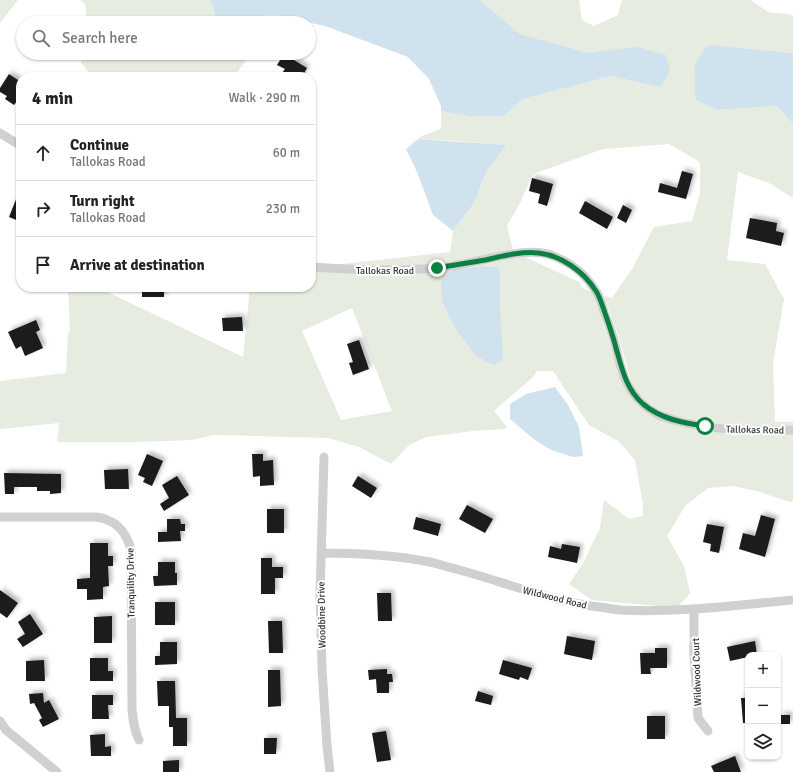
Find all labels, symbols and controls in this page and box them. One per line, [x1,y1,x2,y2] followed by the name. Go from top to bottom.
[16,16,316,60] search box
[30,27,52,49] icon: search
[62,29,138,47] text: Search here
[32,88,73,109] text: 4 min
[229,90,300,106] text: Walk · 290 m
[70,136,129,154] text: Continue
[32,142,54,164] icon: ahead
[273,145,300,161] text: 60 m
[70,154,146,170] text: Tallokas Road
[70,192,135,210] text: Turn right
[32,198,54,220] icon: right
[266,201,300,217] text: 230 m
[70,210,146,226] text: Tallokas Road
[32,254,54,276] icon: arrive
[70,256,205,274] text: Arrive at destination
[428,259,446,277] route end
[356,265,414,277] street label: Tallokas Road
[696,417,714,435] route start
[726,423,784,437] street label: Tallokas Road
[124,548,138,618] street label: Tranquility Drive
[315,581,329,648] street label: Woodbine Drive
[521,584,588,612] street label: Wildwood Road
[690,637,704,706] street label: Wildwood Court
[745,652,781,760] map controls
[745,652,781,688] button: +
[745,688,781,724] button: −
[745,724,781,760] button: layers

